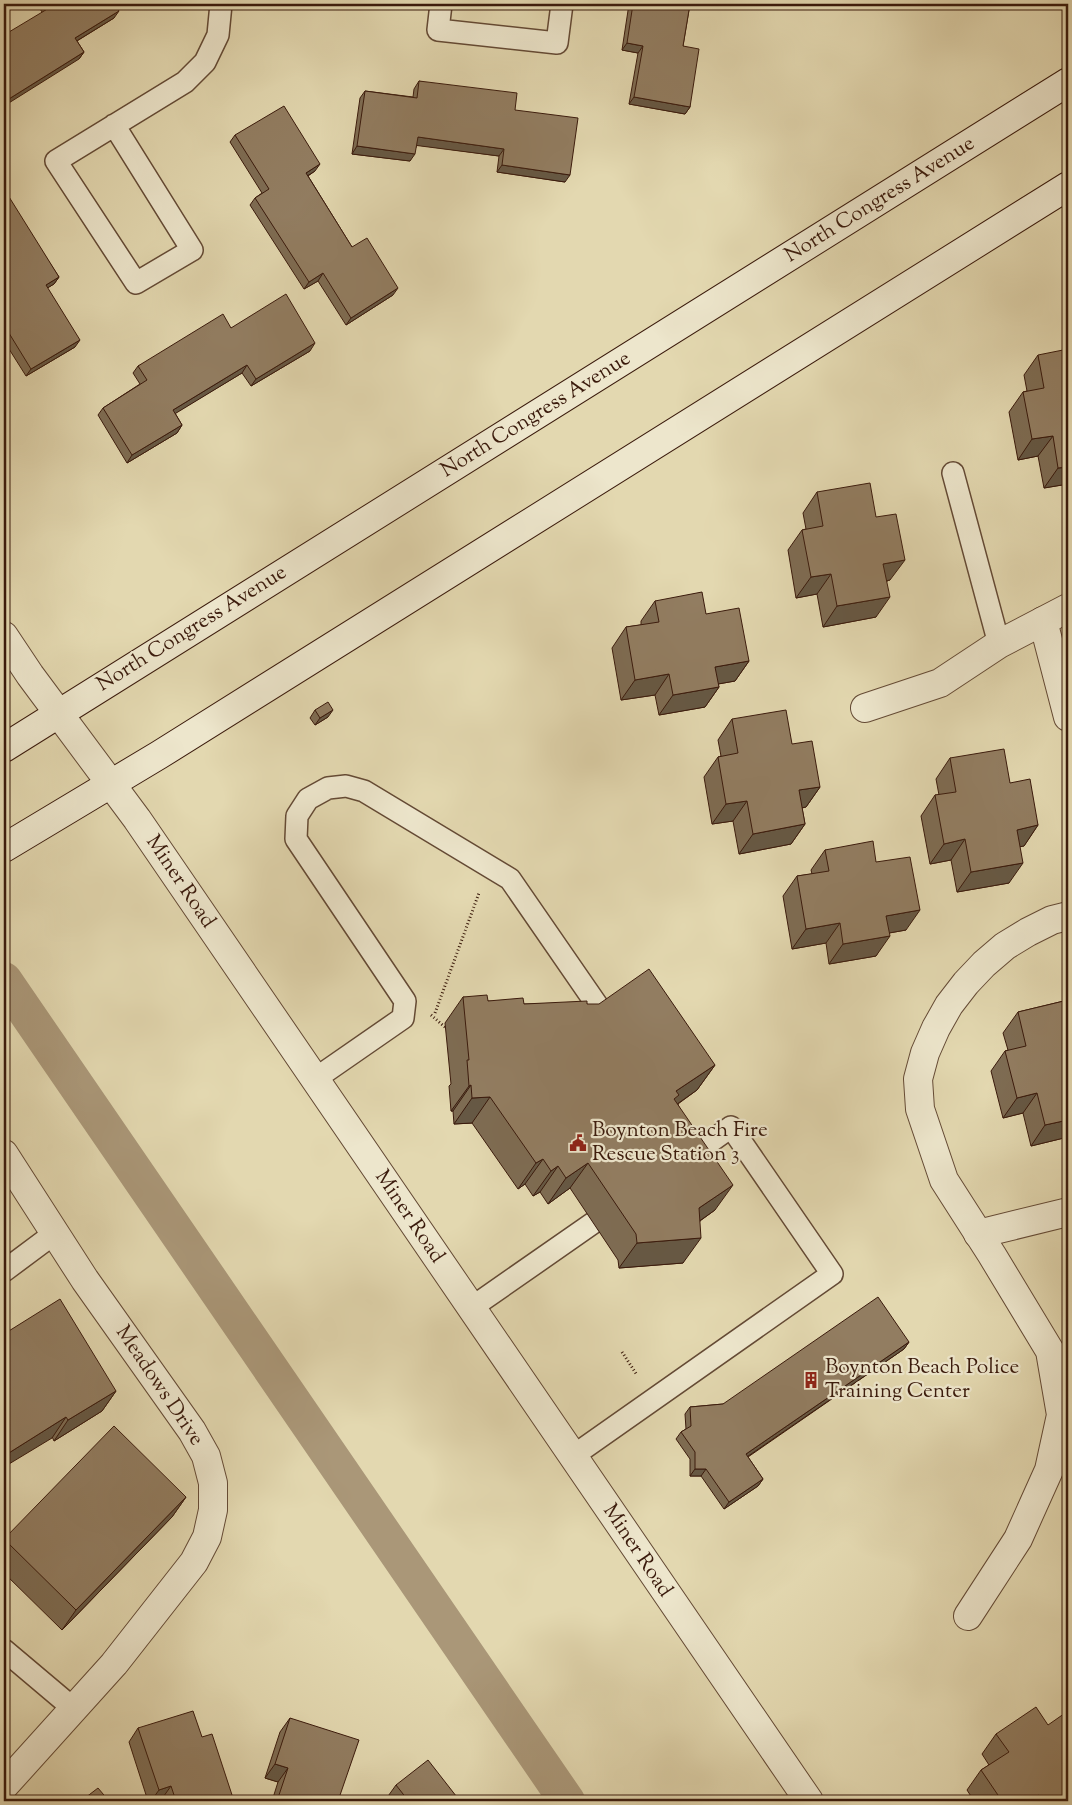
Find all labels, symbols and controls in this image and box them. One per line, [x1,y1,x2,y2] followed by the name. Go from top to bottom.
[779,129,981,271] street label: North Congress Avenue
[435,344,637,486] street label: North Congress Avenue
[91,558,293,700] street label: North Congress Avenue
[138,829,222,935] street label: Miner Road
[592,1116,768,1170] place label: Boynton Beach Fire Rescue Station 3
[568,1133,588,1153] public building icon: Boynton Beach Fire Rescue Station 3
[367,1164,451,1270] street label: Miner Road
[108,1320,210,1452] street label: Meadows Drive
[825,1353,1019,1407] place label: Boynton Beach Police Training Center
[801,1370,821,1390] building icon: Boynton Beach Police Training Center
[595,1498,679,1604] street label: Miner Road

